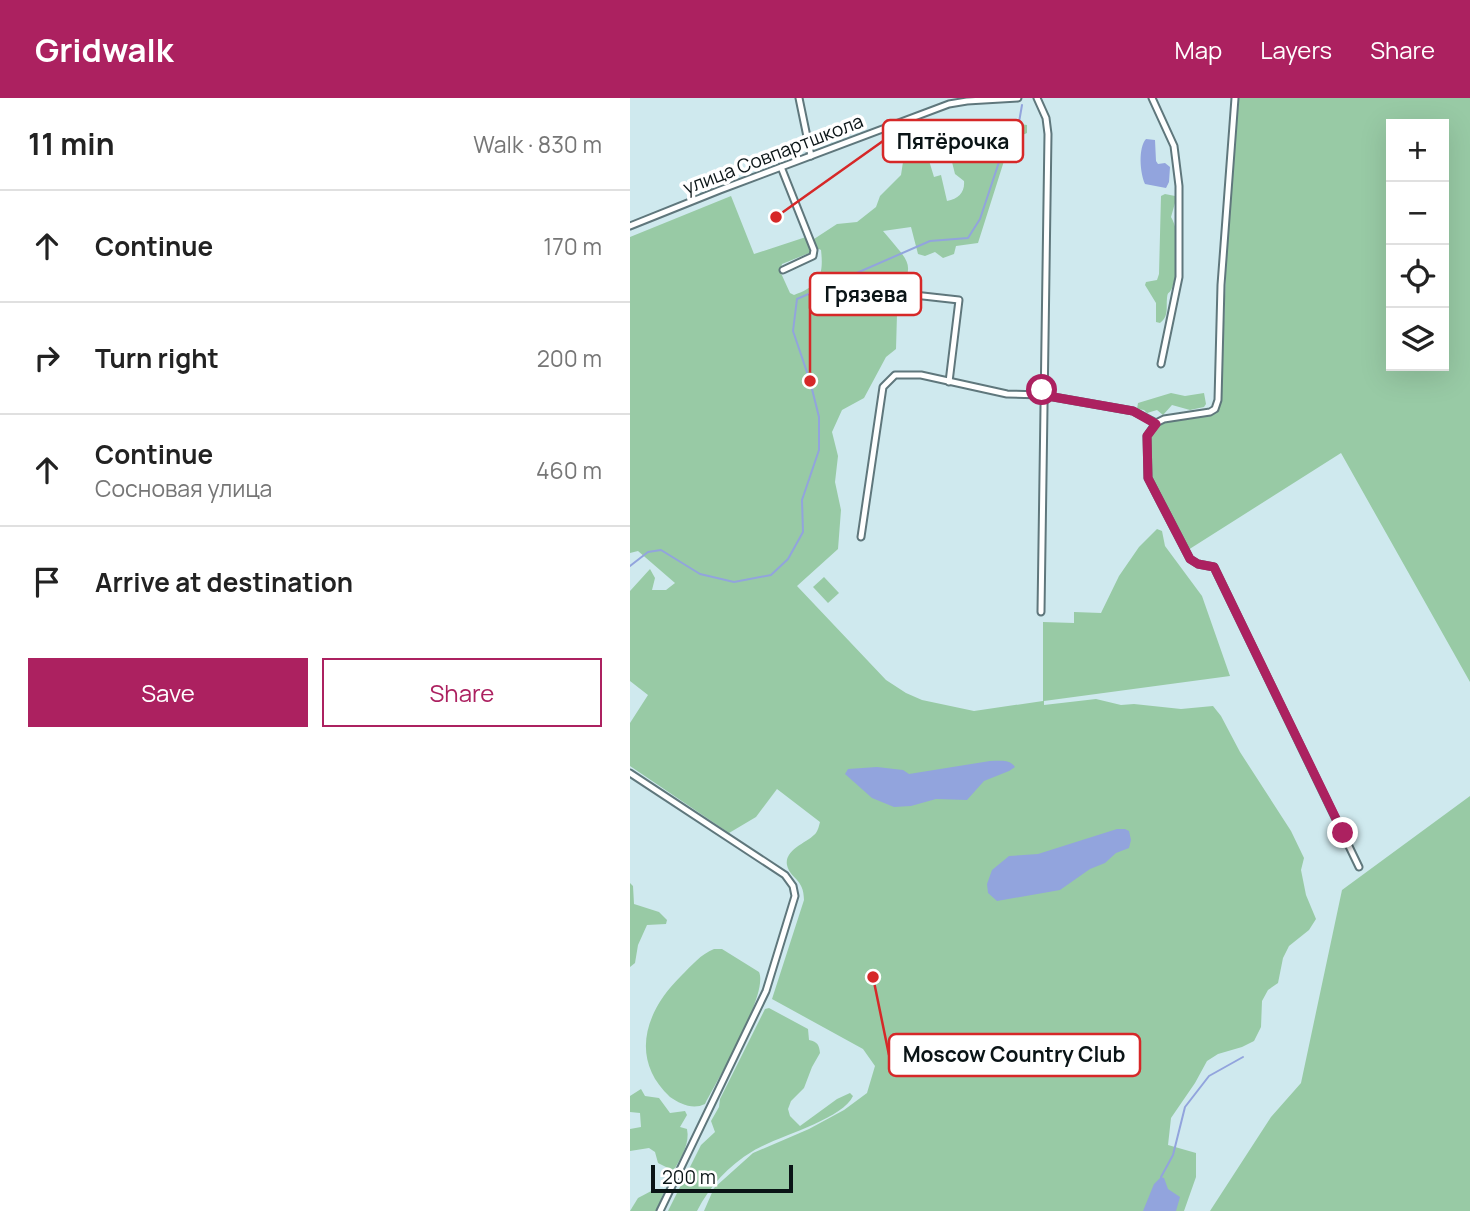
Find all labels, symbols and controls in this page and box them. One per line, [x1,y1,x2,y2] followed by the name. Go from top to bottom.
[35,27,173,72] text: Gridwalk
[1175,33,1222,66] text: Map
[1260,33,1332,66] text: Layers
[1370,33,1435,66] text: Share
[679,108,867,200] street label: улица Совпартшкола
[1386,119,1449,371] map controls
[1386,119,1449,182] button: +
[883,120,1023,162] callout: Пятёрочка
[28,123,114,164] text: 11 min
[897,127,1009,155] text: Пятёрочка
[473,128,602,160] text: Walk · 830 m
[1386,182,1449,245] button: −
[28,227,66,265] icon: ahead
[95,228,213,264] text: Continue
[543,230,602,262] text: 170 m
[1386,245,1449,308] button: locate
[810,273,921,315] callout: Грязева
[825,280,908,308] text: Грязева
[1386,308,1449,371] button: layers
[28,339,66,377] icon: right
[95,340,219,376] text: Turn right
[537,342,602,374] text: 200 m
[1026,374,1057,405] route start
[95,436,213,472] text: Continue
[28,451,66,489] icon: ahead
[536,454,602,486] text: 460 m
[95,472,272,504] text: Сосновая улица
[28,563,66,601] icon: arrive
[95,564,353,600] text: Arrive at destination
[28,658,308,727] button: Save
[322,658,602,727] button: Share
[1327,817,1358,848] route end
[889,1034,1140,1076] callout: Moscow Country Club
[903,1040,1125,1068] text: Moscow Country Club
[651,1162,793,1194] scale bar
[662,1164,716,1190] text: 200 m

